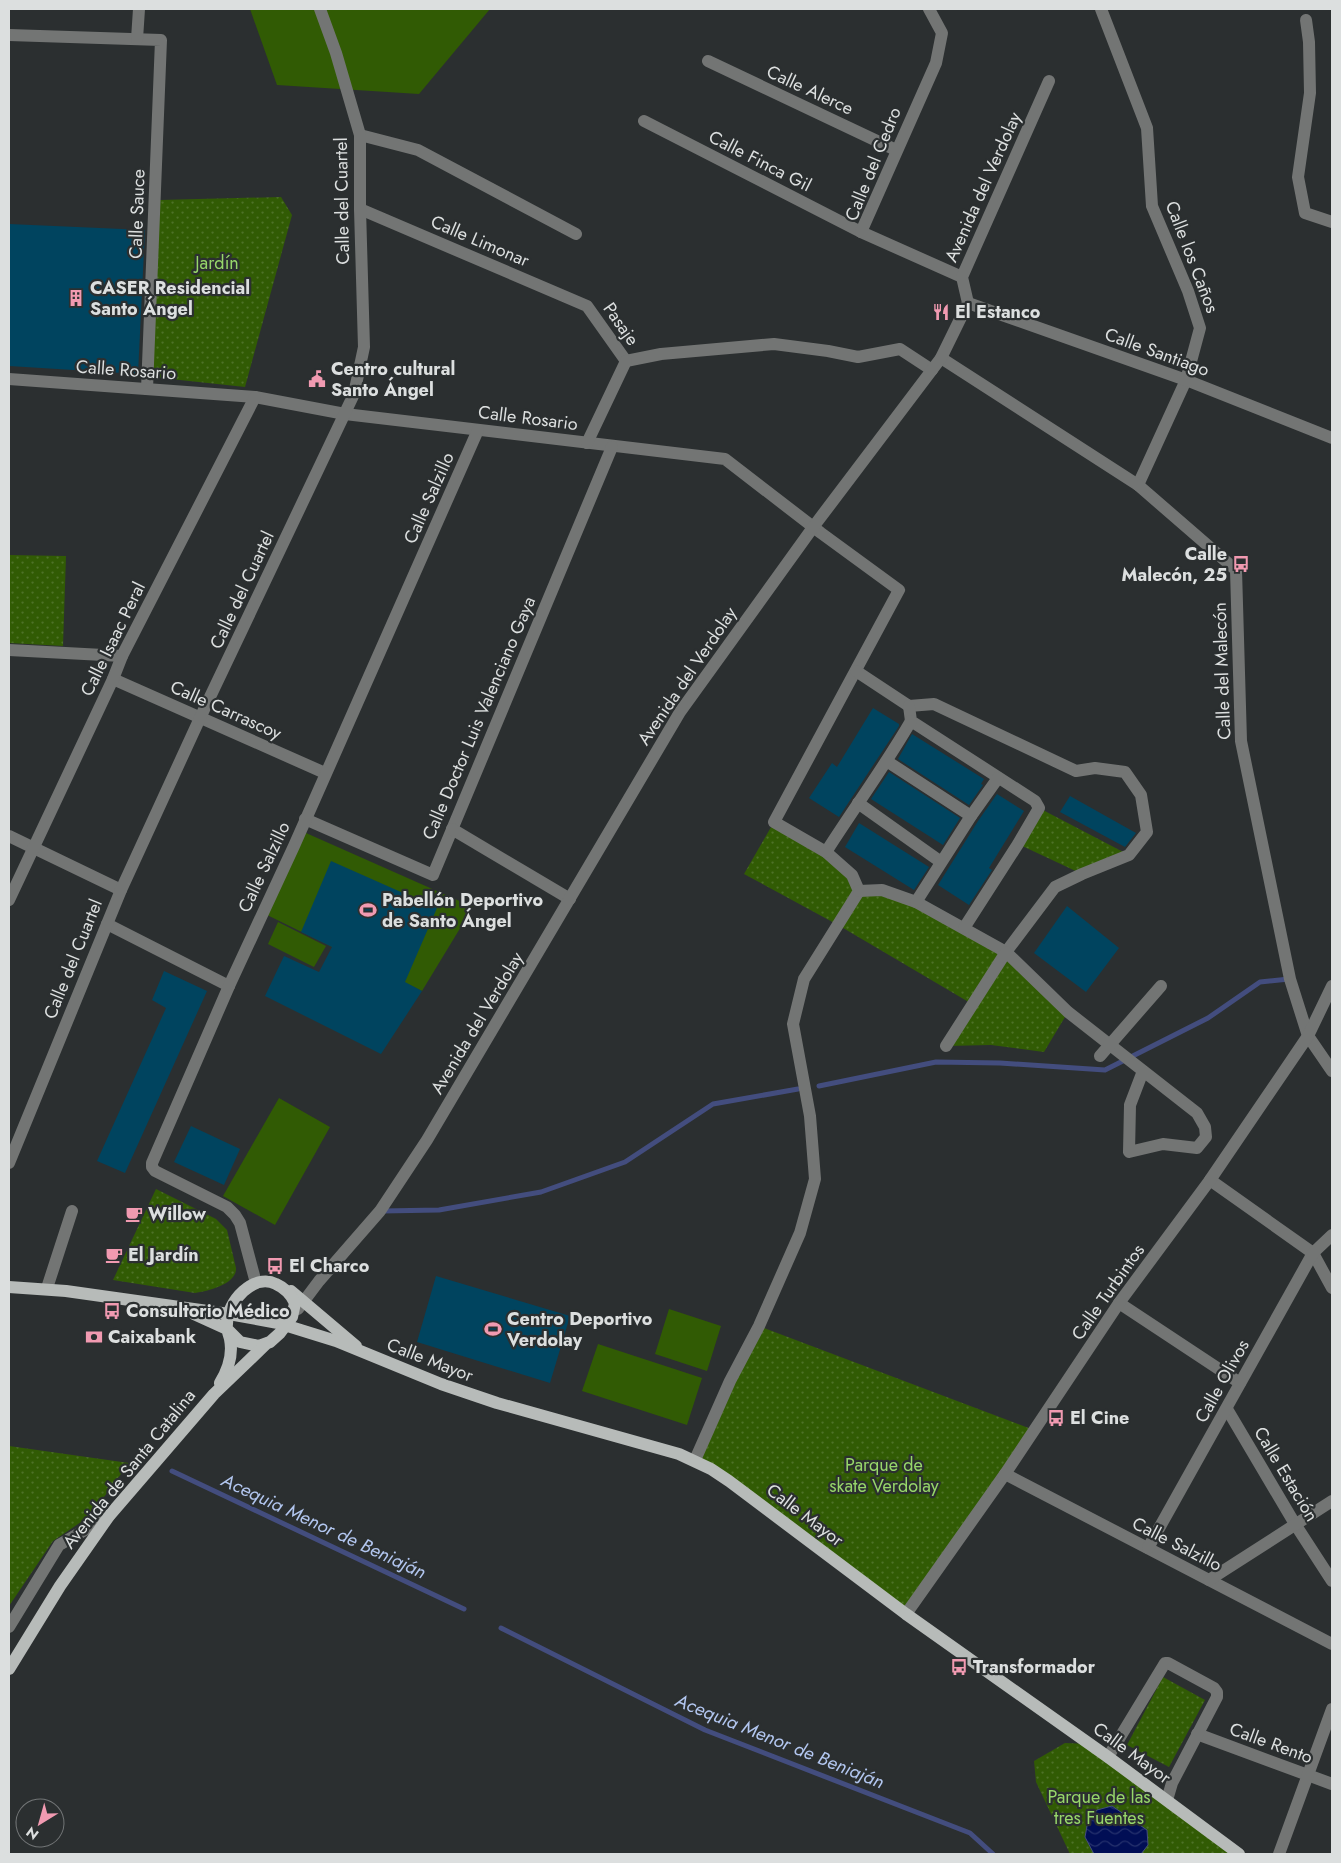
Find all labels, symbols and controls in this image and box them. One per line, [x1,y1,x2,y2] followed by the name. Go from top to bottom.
[762,59,858,121] street label: Calle Alerce
[838,103,908,225] street label: Calle del Cedro
[938,108,1028,266] street label: Avenida del Verdolay
[704,124,816,198] street label: Calle Finca Gil
[328,137,356,265] street label: Calle del Cuartel
[122,169,152,259] street label: Calle Sauce
[1159,197,1225,317] street label: Calle los Caños
[427,209,534,274] street label: Calle Limonar
[193,250,239,276] park label: Jardín
[90,275,250,322] place label: CASER Residencial Santo Ángel
[66,288,86,308] building icon: CASER Residencial Santo Ángel
[597,297,645,351] street label: Pasaje
[955,299,1041,325] place label: El Estanco
[931,302,951,322] restaurant icon: El Estanco
[1101,321,1213,383] street label: Calle Santiago
[75,354,177,386] street label: Calle Rosario
[331,356,455,403] place label: Centro cultural Santo Ángel
[307,369,327,389] public building icon: Centro cultural Santo Ángel
[477,399,580,437] street label: Calle Rosario
[397,448,461,548] street label: Calle Salzillo
[203,527,281,653] street label: Calle del Cuartel
[1122,541,1227,588] place label: Calle Malecón, 25
[1231,554,1251,574] bus stop icon: Calle Malecón, 25
[74,577,152,701] street label: Calle Isaac Peral
[416,592,542,844] street label: Calle Doctor Luis Valenciano Gaya
[631,602,743,750] street label: Avenida del Verdolay
[1207,602,1237,740] street label: Calle del Malecón
[166,674,286,746] street label: Calle Carrascoy
[232,817,296,917] street label: Calle Salzillo
[382,887,543,934] place label: Pabellón Deportivo de Santo Ángel
[37,895,109,1023] street label: Calle del Cuartel
[358,900,378,920] sports icon: Pabellón Deportivo de Santo Ángel
[424,947,530,1099] street label: Avenida del Verdolay
[148,1201,206,1227] place label: Willow
[124,1204,144,1224] cafe icon: Willow
[1065,1239,1151,1345] street label: Calle Turbintos
[128,1242,199,1268] place label: El Jardín
[104,1245,124,1265] cafe icon: El Jardín
[289,1253,370,1279] place label: El Charco
[265,1256,285,1276] bus stop icon: El Charco
[126,1298,290,1324] place label: Consultorio Médico
[102,1301,122,1321] bus stop icon: Consultorio Médico
[506,1306,653,1353] place label: Centro Deportivo Verdolay
[483,1319,503,1339] sports icon: Centro Deportivo Verdolay
[108,1324,197,1350] place label: Caixabank
[84,1327,104,1347] bank icon: Caixabank
[383,1332,478,1389] street label: Calle Mayor
[1188,1335,1256,1427] street label: Calle Olivos
[56,1384,202,1554] street label: Avenida de Santa Catalina
[1070,1405,1129,1431] place label: El Cine
[1046,1408,1066,1428] bus stop icon: El Cine
[1247,1422,1325,1526] street label: Calle Estación
[829,1452,939,1499] park label: Parque de skate Verdolay
[216,1466,431,1585] water label: Acequia Menor de Beniaján
[761,1477,850,1553] street label: Calle Mayor
[1128,1510,1227,1578] street label: Calle Salzillo
[973,1654,1096,1680] place label: Transformador
[949,1657,969,1677] bus stop icon: Transformador
[671,1686,889,1795] water label: Acequia Menor de Beniaján
[1088,1716,1177,1791] street label: Calle Mayor
[1226,1716,1316,1770] street label: Calle Rento
[1047,1784,1151,1831] park label: Parque de las tres Fuentes
[15,1798,65,1848] north arrow
[22,1822,43,1845] text: N

